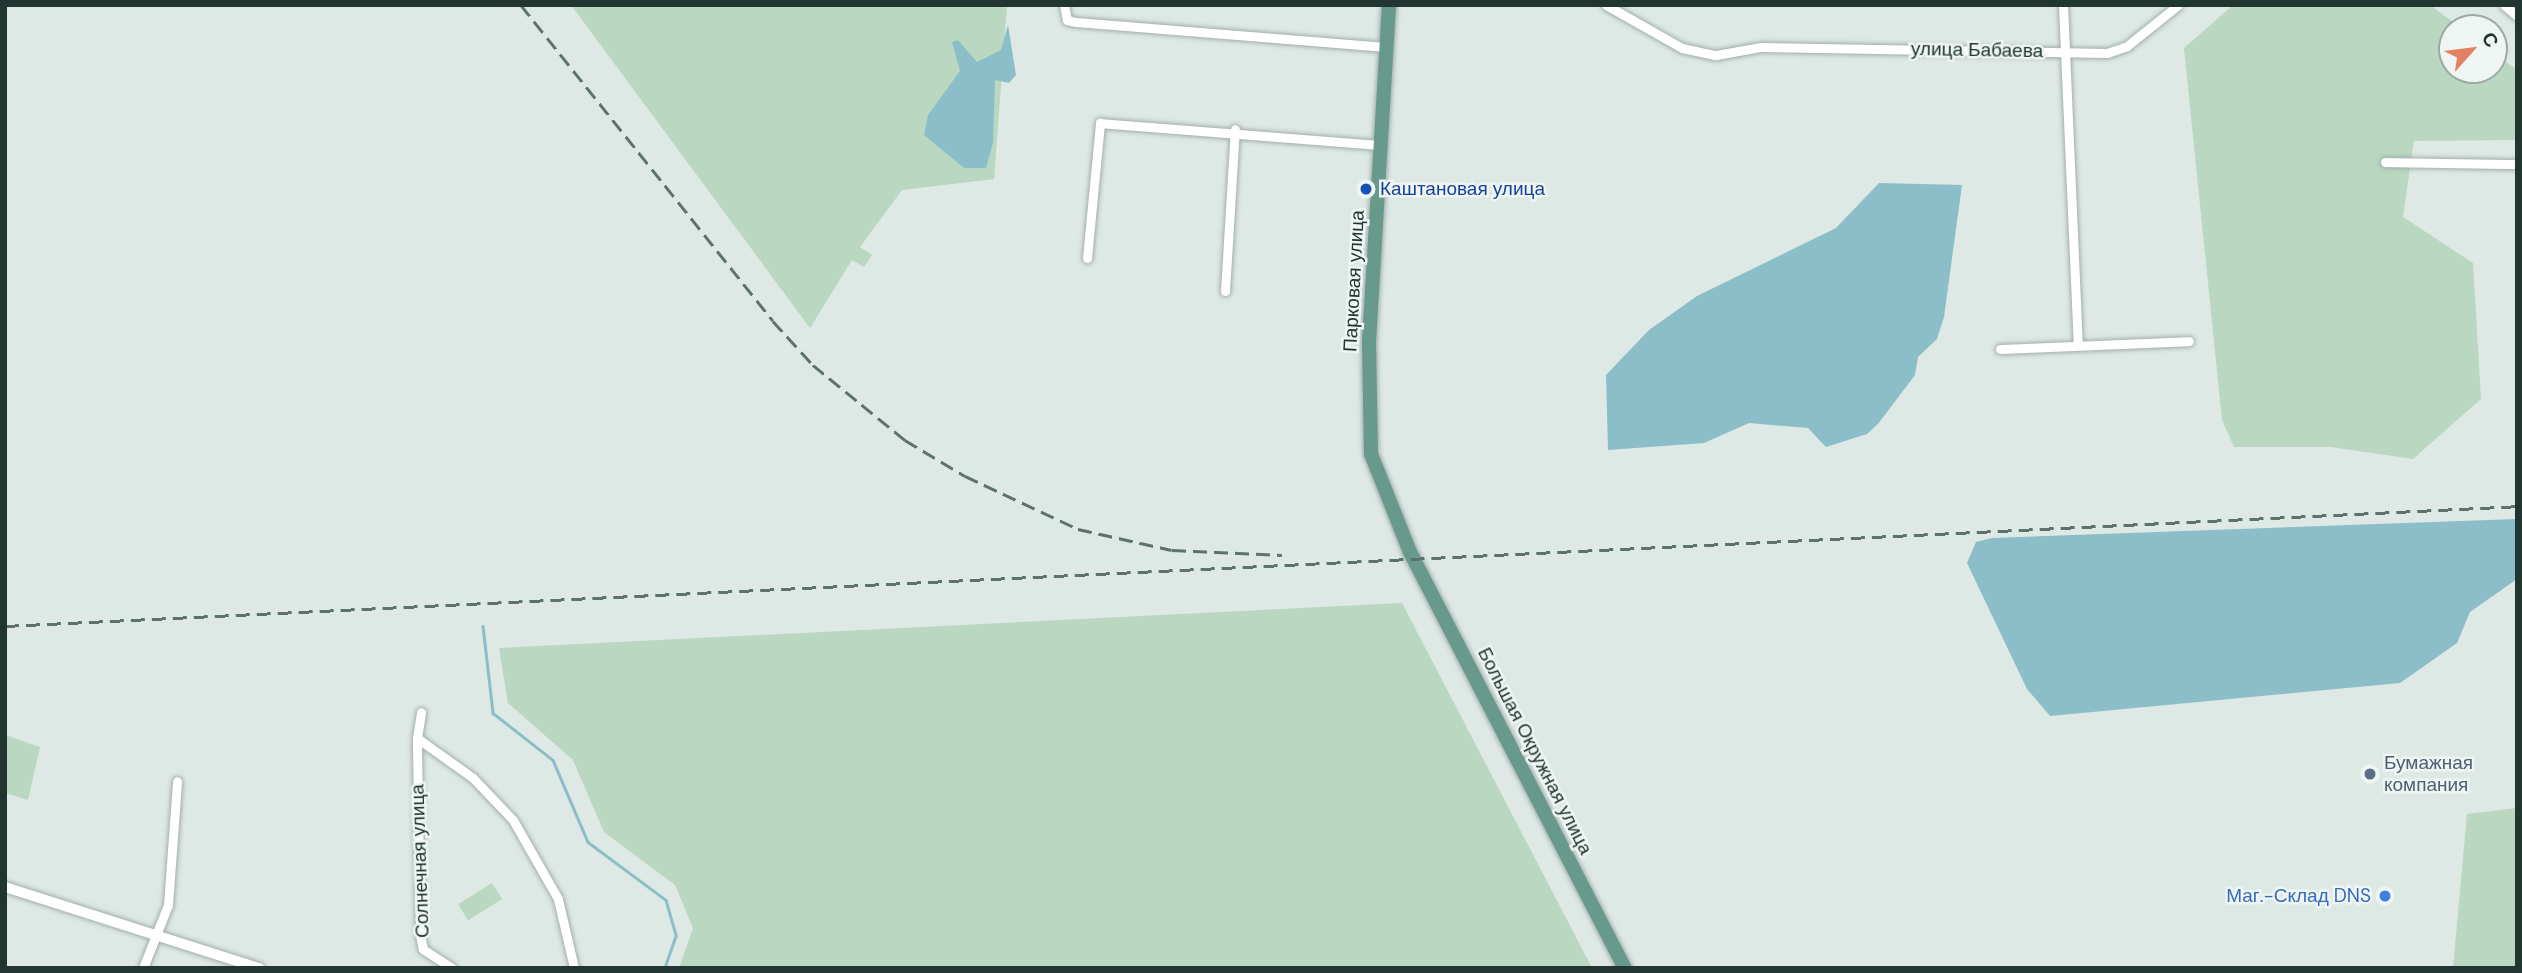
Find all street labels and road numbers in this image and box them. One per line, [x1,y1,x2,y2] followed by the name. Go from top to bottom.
[1911,37,2043,63] street label: улица Бабаева
[1339,210,1369,352] street label: Парковая улица
[1473,644,1597,858] street label: Большая Окружная улица
[406,784,434,938] street label: Солнечная улица

